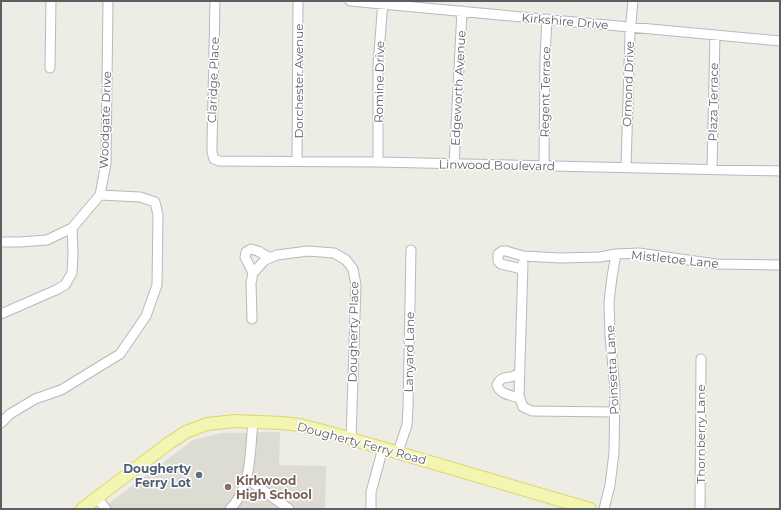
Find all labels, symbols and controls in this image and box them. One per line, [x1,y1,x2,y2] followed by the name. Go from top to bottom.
[521,10,609,32] street label: Kirkshire Drive
[291,23,306,139] street label: Dorchester Avenue
[447,30,469,146] street label: Edgeworth Avenue
[204,37,222,123] street label: Claridge Place
[371,41,387,123] street label: Romine Drive
[619,41,637,127] street label: Ormond Drive
[537,46,553,138] street label: Regent Terrace
[705,62,721,142] street label: Plaza Terrace
[96,71,114,169] street label: Woodgate Drive
[439,156,555,174] street label: Linwood Boulevard
[630,247,720,271] street label: Mistletoe Lane
[345,281,361,383] street label: Dougherty Place
[401,311,417,393] street label: Lanyard Lane
[602,325,622,415] street label: Poinsetta Lane
[693,384,708,484] street label: Thornberry Lane
[296,419,428,467] street label: Dougherty Ferry Road
[123,461,192,490] place label: Dougherty Ferry Lot
[194,470,204,480] marker: Dougherty Ferry Lot
[236,473,312,502] place label: Kirkwood High School
[223,482,233,492] marker: Kirkwood High School

